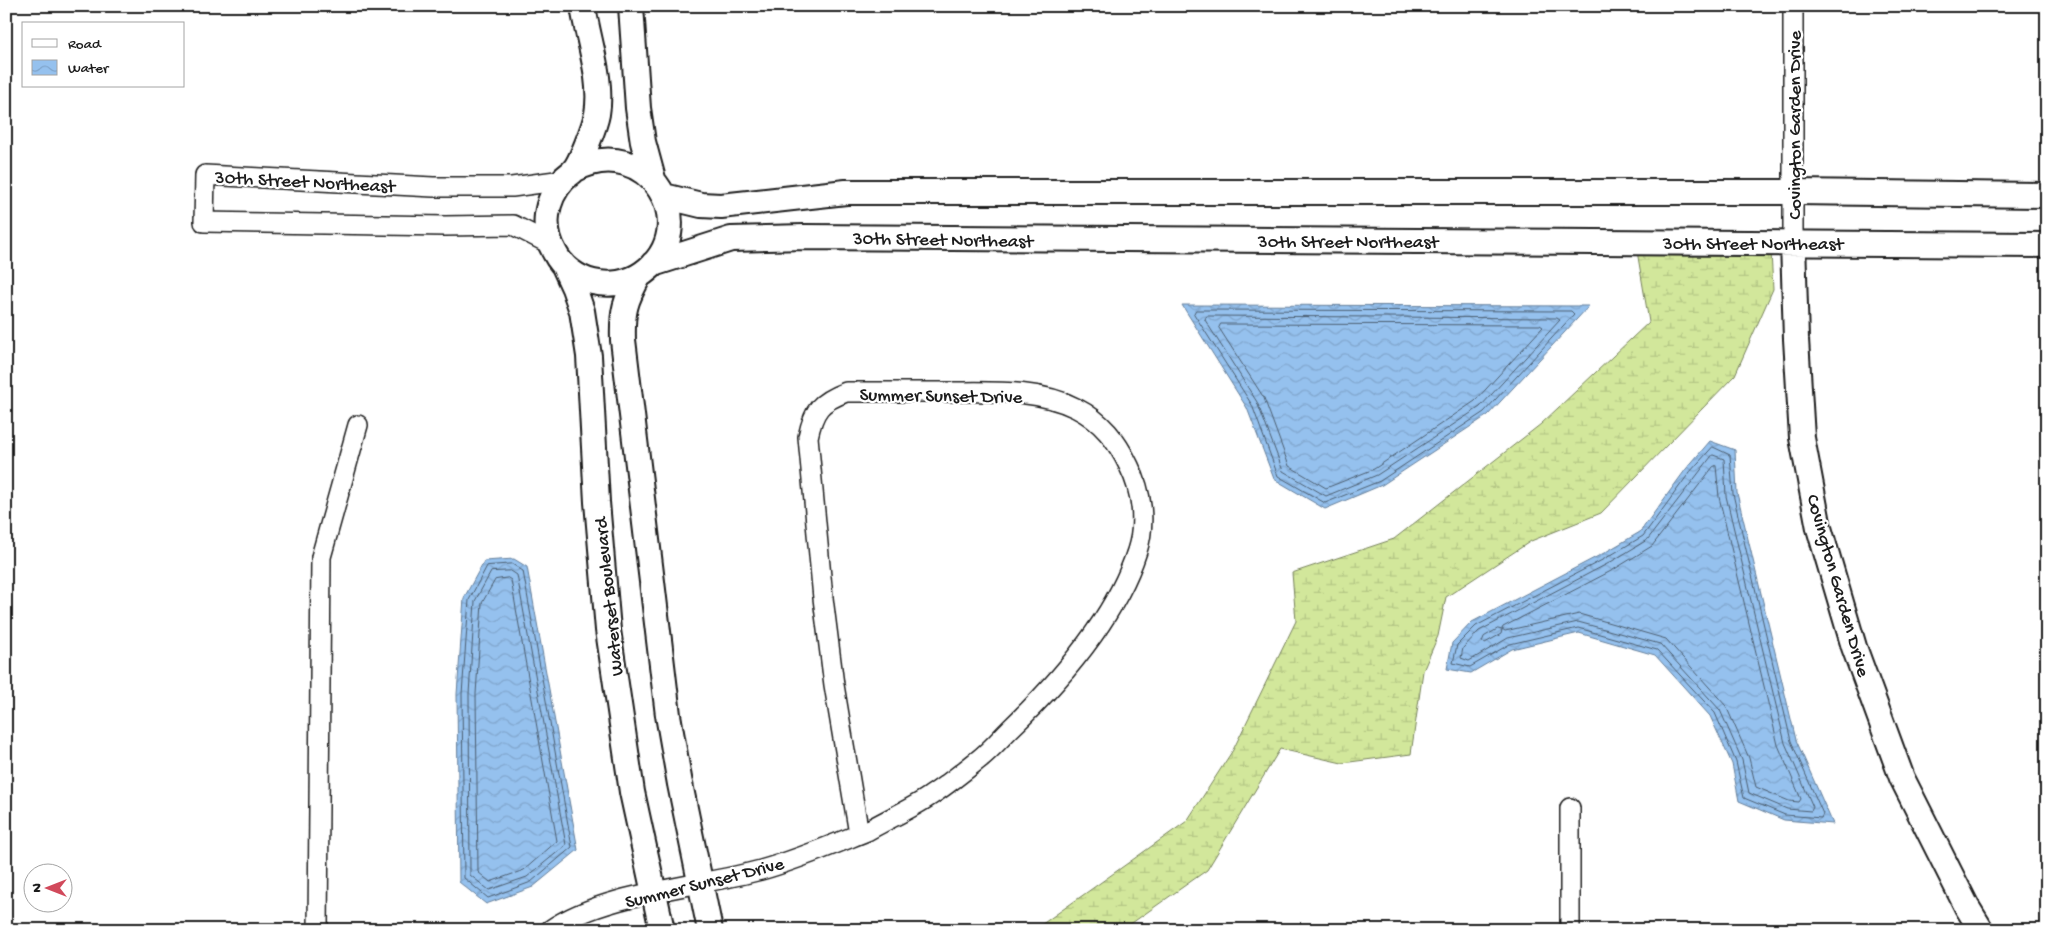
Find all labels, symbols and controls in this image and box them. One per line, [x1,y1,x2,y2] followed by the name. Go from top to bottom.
[22,22,185,88] legend
[1785,30,1808,219] street label: Covington Garden Drive
[68,36,102,54] text: Road
[68,60,110,78] text: Water
[213,167,398,200] street label: 30th Street Northeast
[852,228,1036,255] street label: 30th Street Northeast
[1257,232,1440,255] street label: 30th Street Northeast
[1662,234,1845,257] street label: 30th Street Northeast
[859,385,1023,410] street label: Summer Sunset Drive
[1800,492,1874,680] street label: Covington Garden Drive
[591,514,630,677] street label: Waterset Boulevard
[623,853,787,915] street label: Summer Sunset Drive
[22,864,72,914] north arrow
[29,883,46,893] text: N

